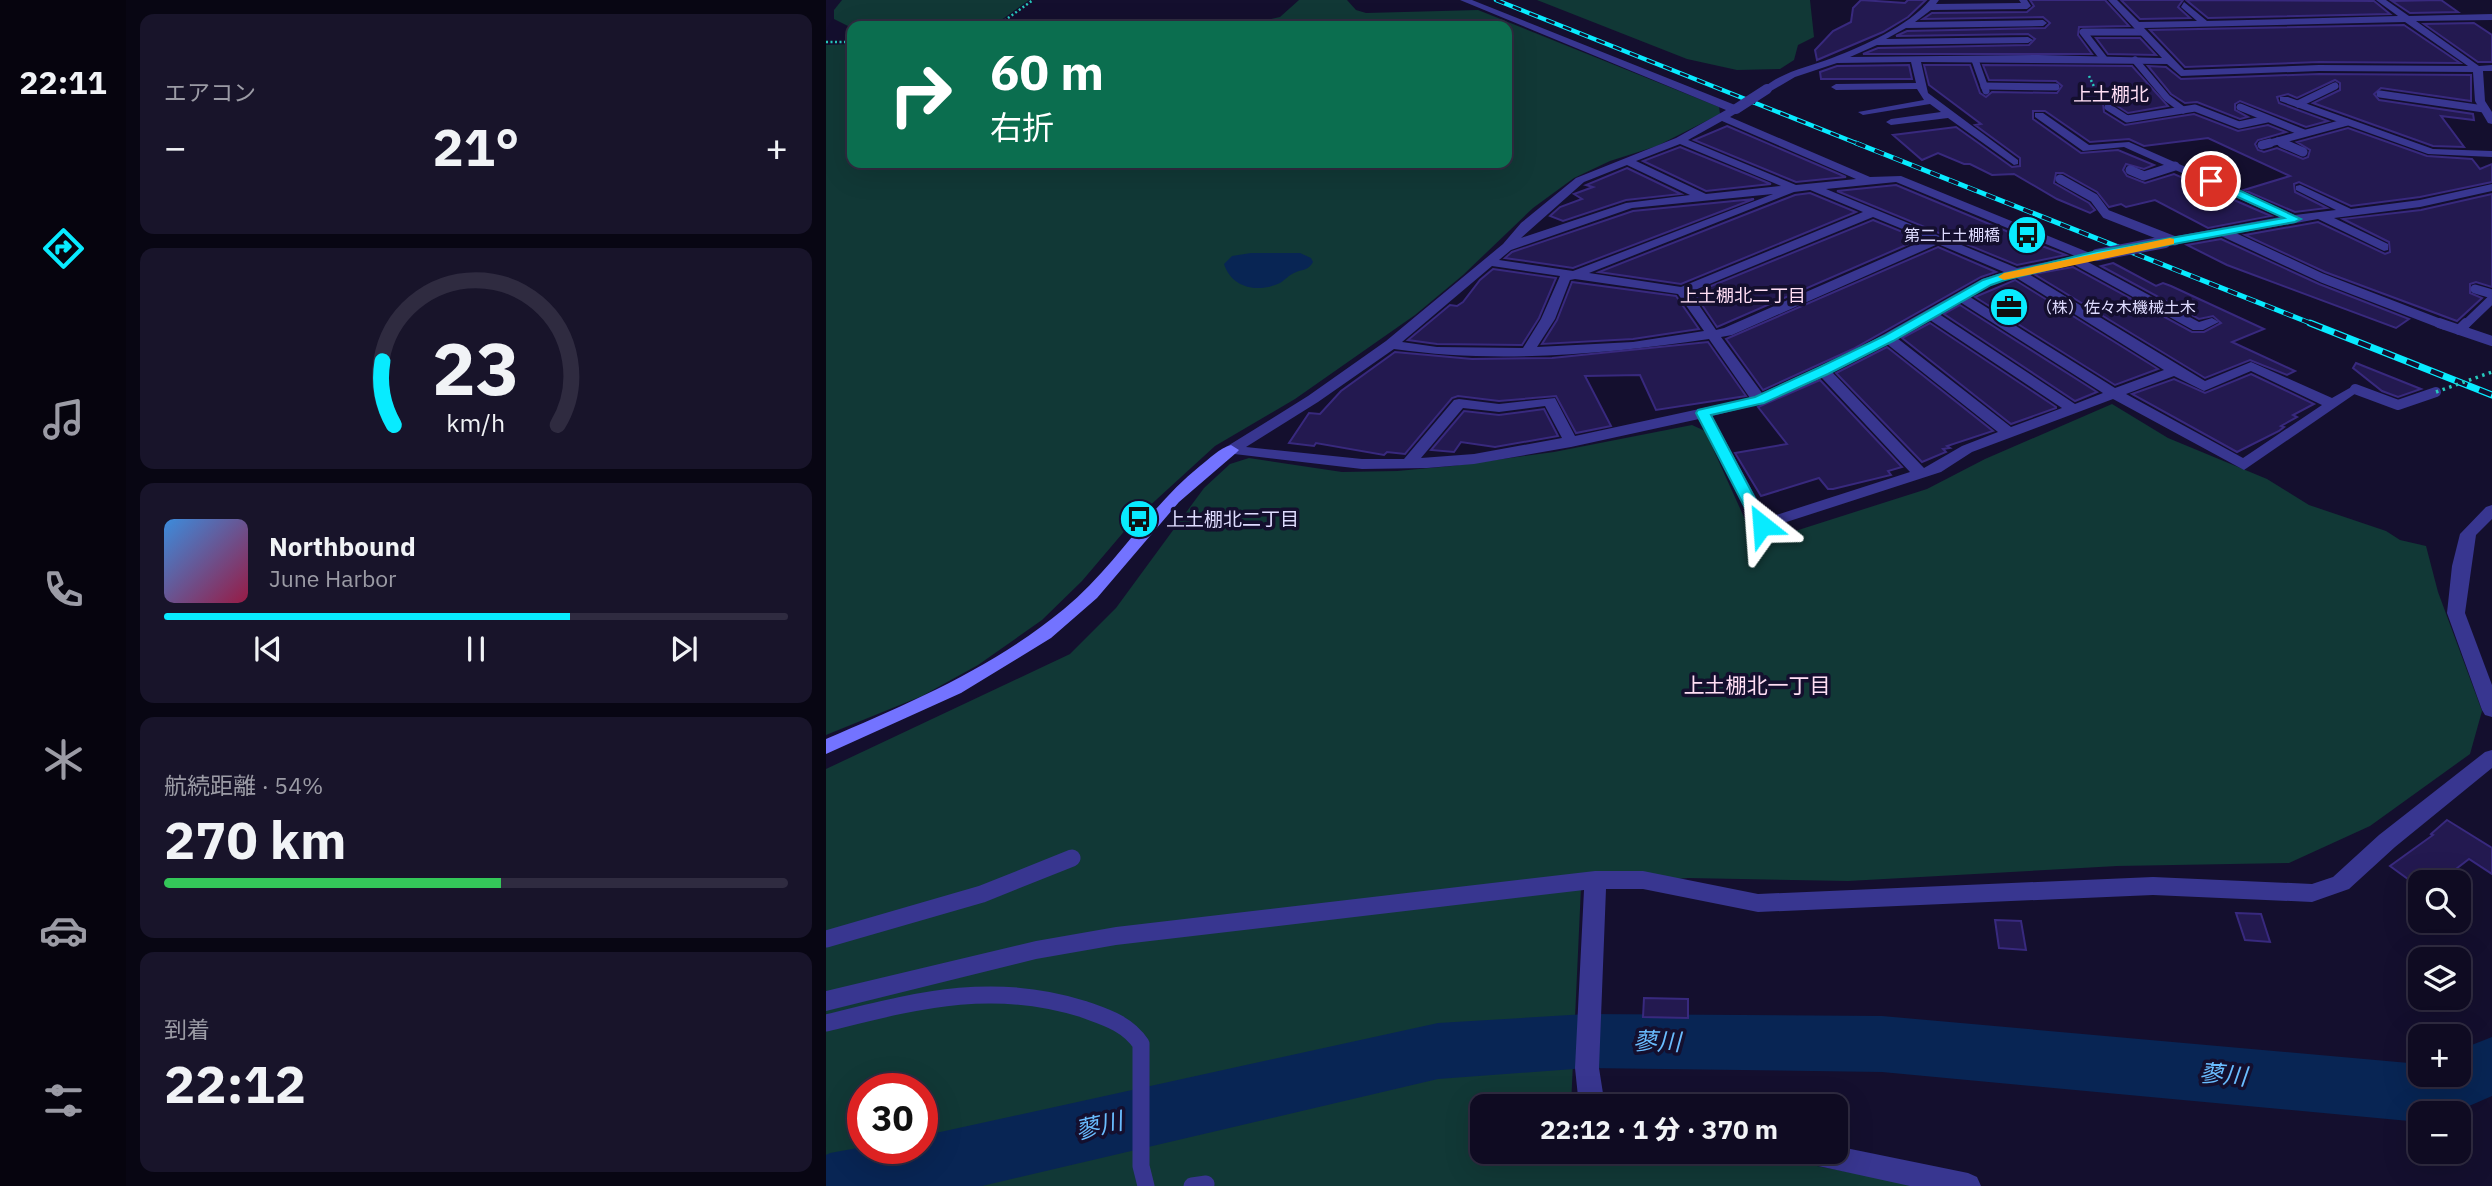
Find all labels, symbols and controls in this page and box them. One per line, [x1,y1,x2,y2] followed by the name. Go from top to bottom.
[990,40,1104,103] text: 60 m
[875,49,966,140] icon: right
[19,61,107,103] text: 22:11
[164,77,256,107] text: エアコン
[2073,82,2149,106] district label: 上土棚北
[990,106,1054,148] text: 右折
[433,113,519,180] text: 21°
[164,122,187,171] text: −
[765,122,788,171] text: +
[2181,151,2241,211] pin
[2192,162,2230,200] icon: arrive
[2006,214,2048,256] bus stop icon: 第二上土棚橋
[39,224,88,273] icon: directions
[1904,225,2000,245] place label: 第二上土棚橋
[1680,284,1806,307] district label: 上土棚北二丁目
[1988,286,2030,328] office icon: （株）佐々木機械土木
[2036,297,2196,317] place label: （株）佐々木機械土木
[432,320,520,415] text: 23
[39,395,88,444] icon: music
[447,405,505,438] text: km/h
[1725,488,1799,562] position arrow
[1118,498,1160,540] bus stop icon: 上土棚北二丁目
[1166,507,1299,531] place label: 上土棚北二丁目
[269,529,416,563] text: Northbound
[269,563,397,593] text: June Harbor
[39,565,88,614] icon: phone
[249,630,287,668] icon: previous
[457,630,495,668] icon: pause
[665,630,703,668] icon: next
[1684,671,1831,699] district label: 上土棚北一丁目
[39,735,88,784] icon: climate
[164,770,323,800] text: 航続距離 · 54%
[164,806,346,873] text: 270 km
[2408,870,2471,1164] map controls
[2408,870,2471,933] button: search
[39,906,88,955] icon: car
[2408,947,2471,1010] button: layers
[164,1014,210,1044] text: 到着
[2408,1024,2471,1087] button: +
[1633,1025,1684,1057] water label: 蓼川
[164,1050,306,1117] text: 22:12
[2198,1056,2251,1092] water label: 蓼川
[847,1073,938,1164] speed limit sign: 30
[39,1076,88,1125] icon: filters
[2408,1101,2471,1164] button: −
[1072,1103,1129,1146] water label: 蓼川
[1540,1112,1778,1146] text: 22:12 · 1 分 · 370 m

